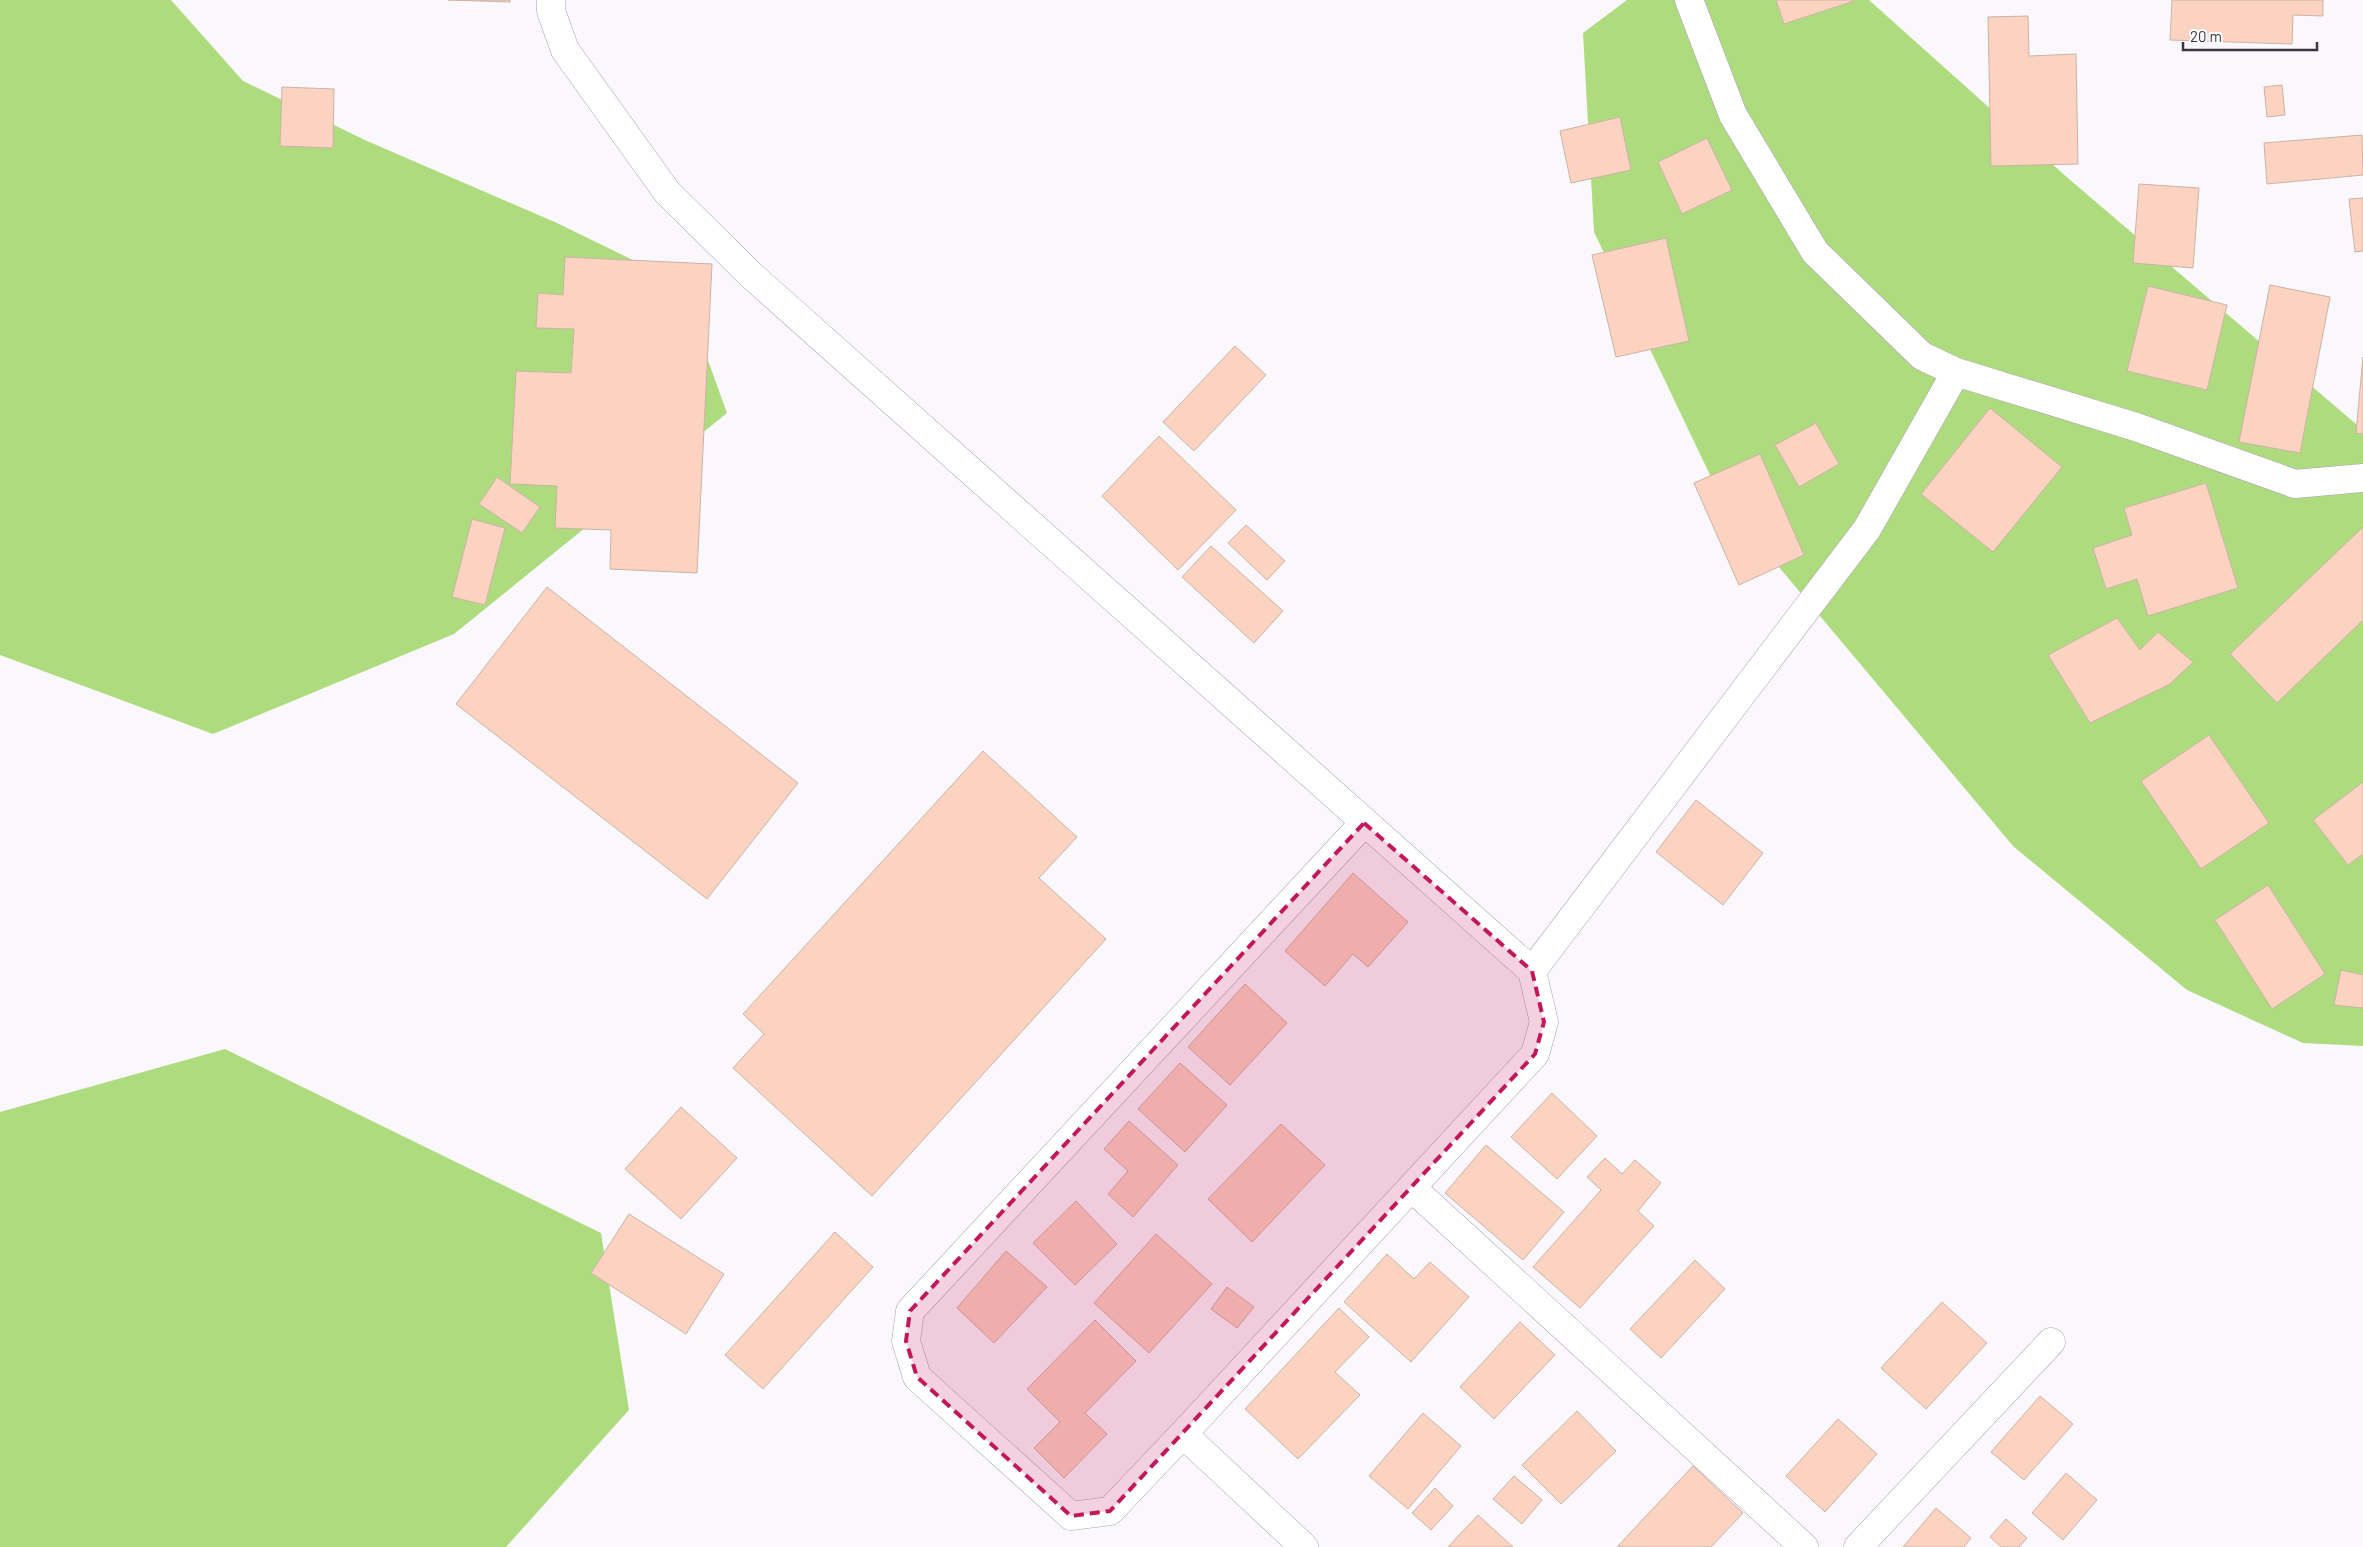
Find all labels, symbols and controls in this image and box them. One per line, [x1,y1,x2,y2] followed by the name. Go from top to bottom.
[2183,20,2317,52] scale bar
[2190,27,2222,45] text: 20 m

